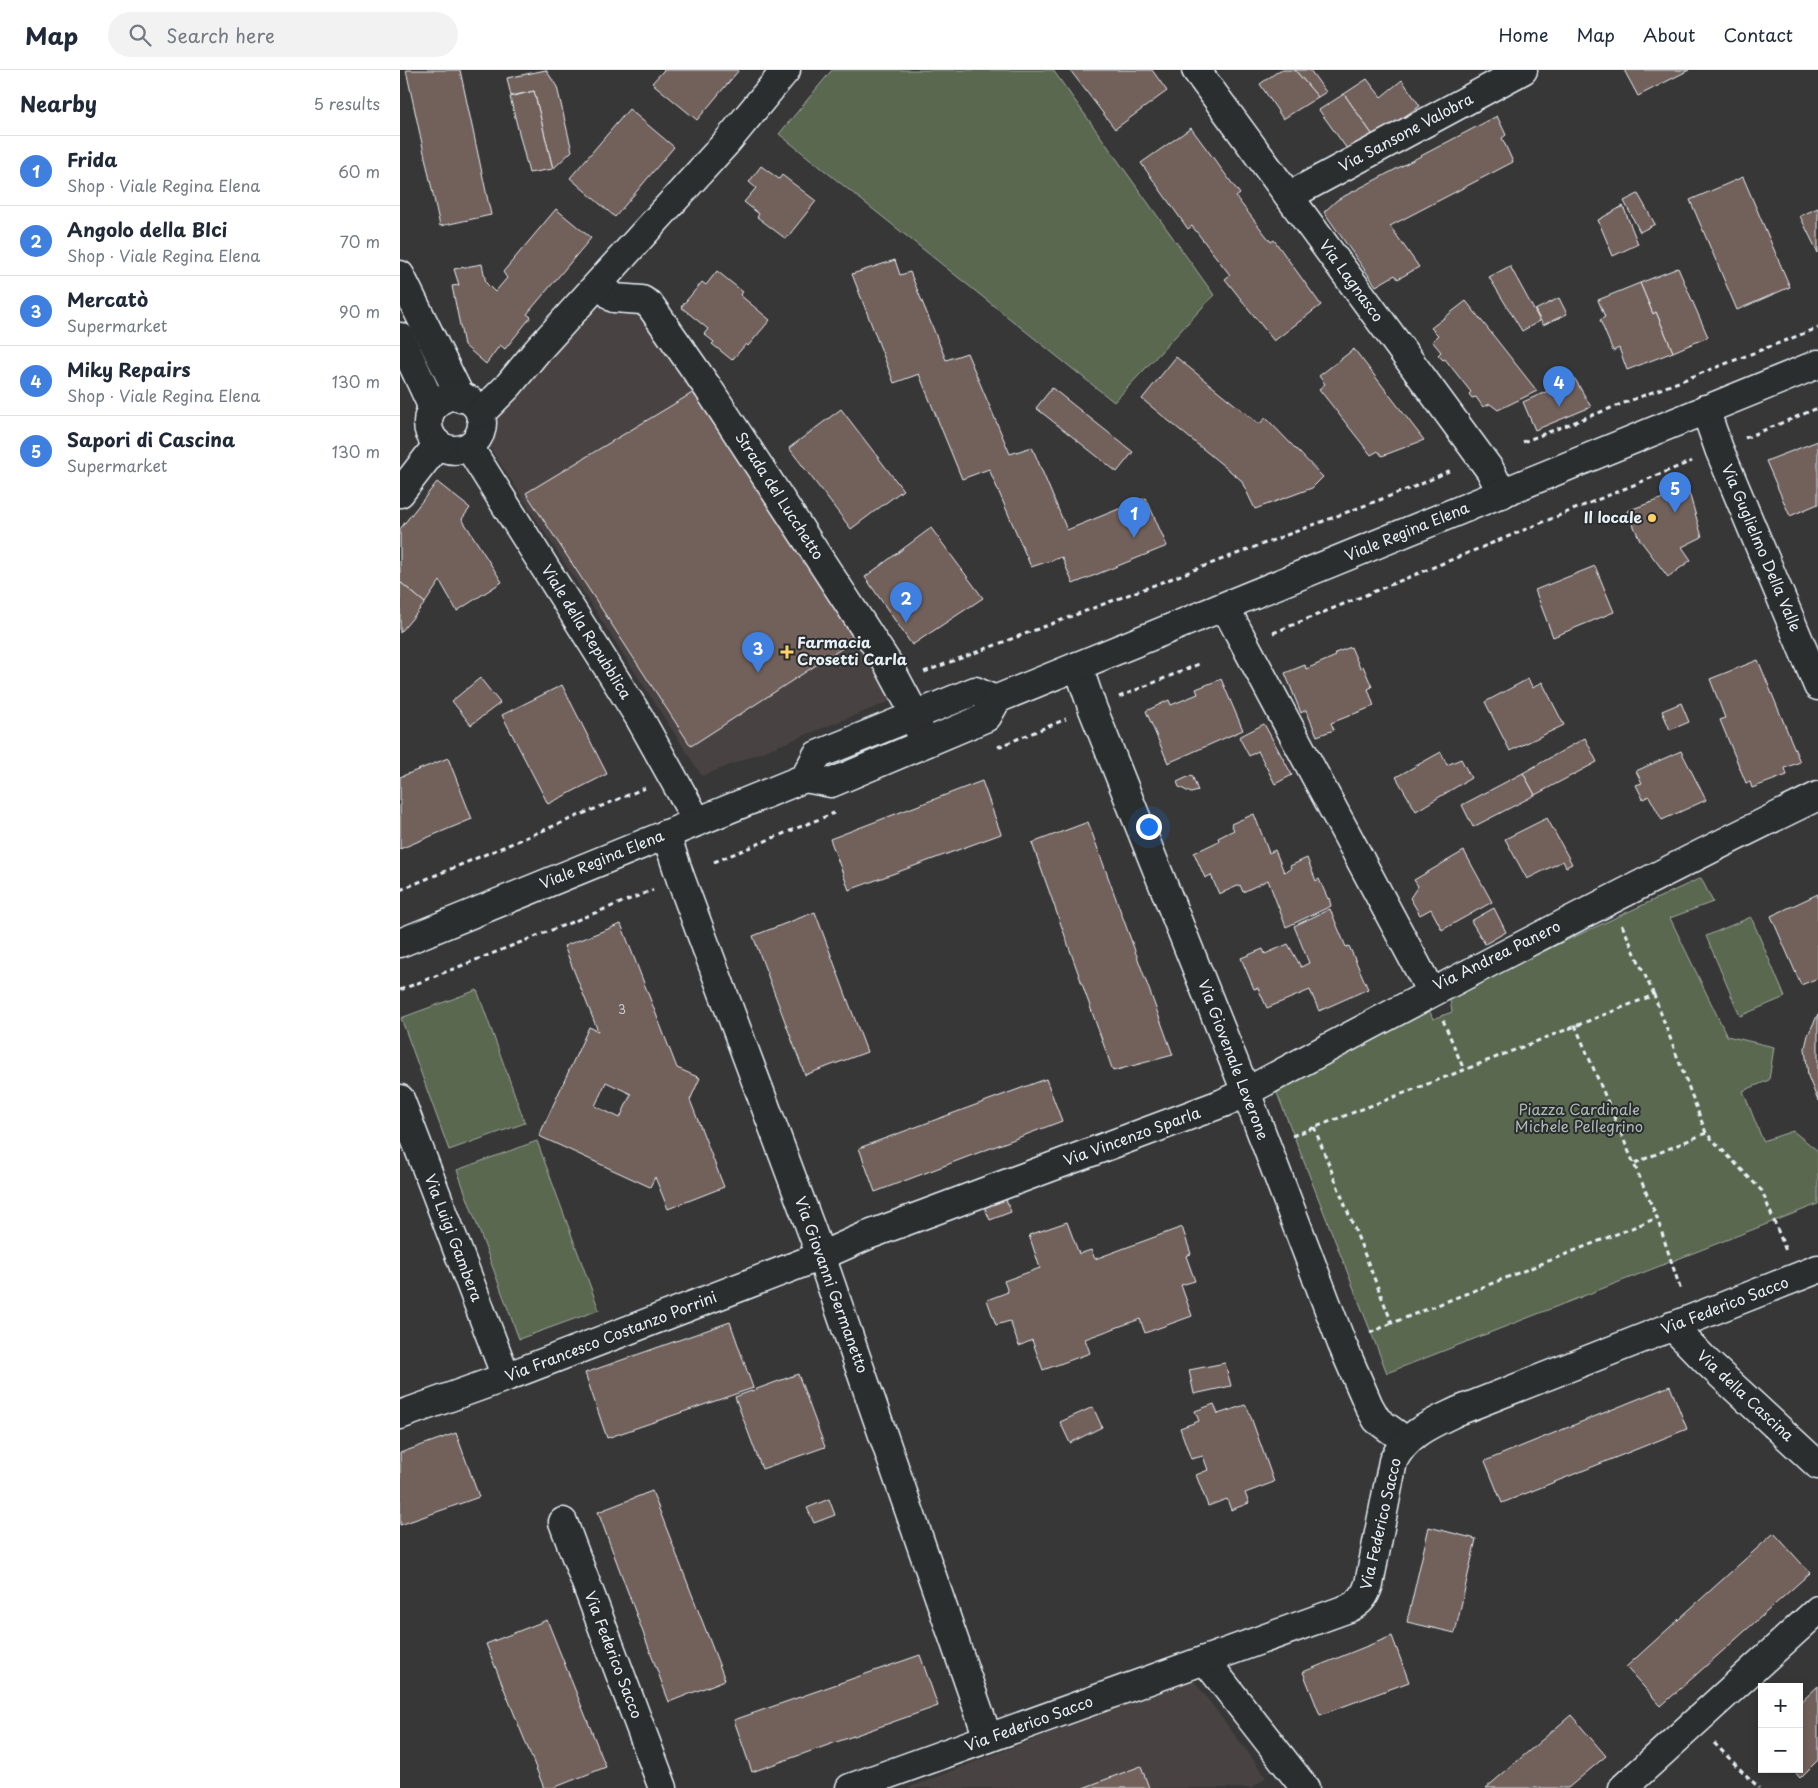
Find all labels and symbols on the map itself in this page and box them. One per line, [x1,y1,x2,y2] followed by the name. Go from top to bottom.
[1334,86,1477,177] street label: Via Sansone Valobra
[1314,234,1390,326] street label: Via Lagnasco
[1543,366,1575,407] pin: 4
[730,427,830,564] street label: Strada del Lucchetto
[1717,460,1808,635] street label: Via Guglielmo Della Valle
[1659,472,1691,513] pin: 5
[1341,495,1473,566] street label: Viale Regina Elena
[1118,497,1150,538] pin: 1
[1584,505,1643,528] place label: Il locale
[1646,512,1658,524] marker: Il locale
[536,559,638,704] street label: Viale della Repubblica
[890,582,922,623] pin: 2
[797,630,908,670] place label: Farmacia Crosetti Carla
[742,632,774,673] pin: 3
[781,646,793,658] marker: Farmacia Crosetti Carla
[1136,814,1162,840] your location
[536,823,668,894] street label: Viale Regina Elena
[1429,914,1564,996] street label: Via Andrea Panero
[1193,976,1276,1143] street label: Via Giovenale Leverone
[618,1000,626,1018] house number: 3
[1515,1097,1643,1137] park label: Piazza Cardinale Michele Pellegrino
[1060,1100,1204,1171] street label: Via Vincenzo Sparla
[419,1170,490,1305] street label: Via Luigi Gambera
[790,1193,875,1376] street label: Via Giovanni Germanetto
[1657,1270,1792,1339] street label: Via Federico Sacco
[501,1285,720,1387] street label: Via Francesco Costanzo Porrini
[1692,1344,1800,1446] street label: Via della Cascina
[1353,1455,1406,1592] street label: Via Federico Sacco
[580,1587,649,1722] street label: Via Federico Sacco
[961,1689,1096,1756] street label: Via Federico Sacco

